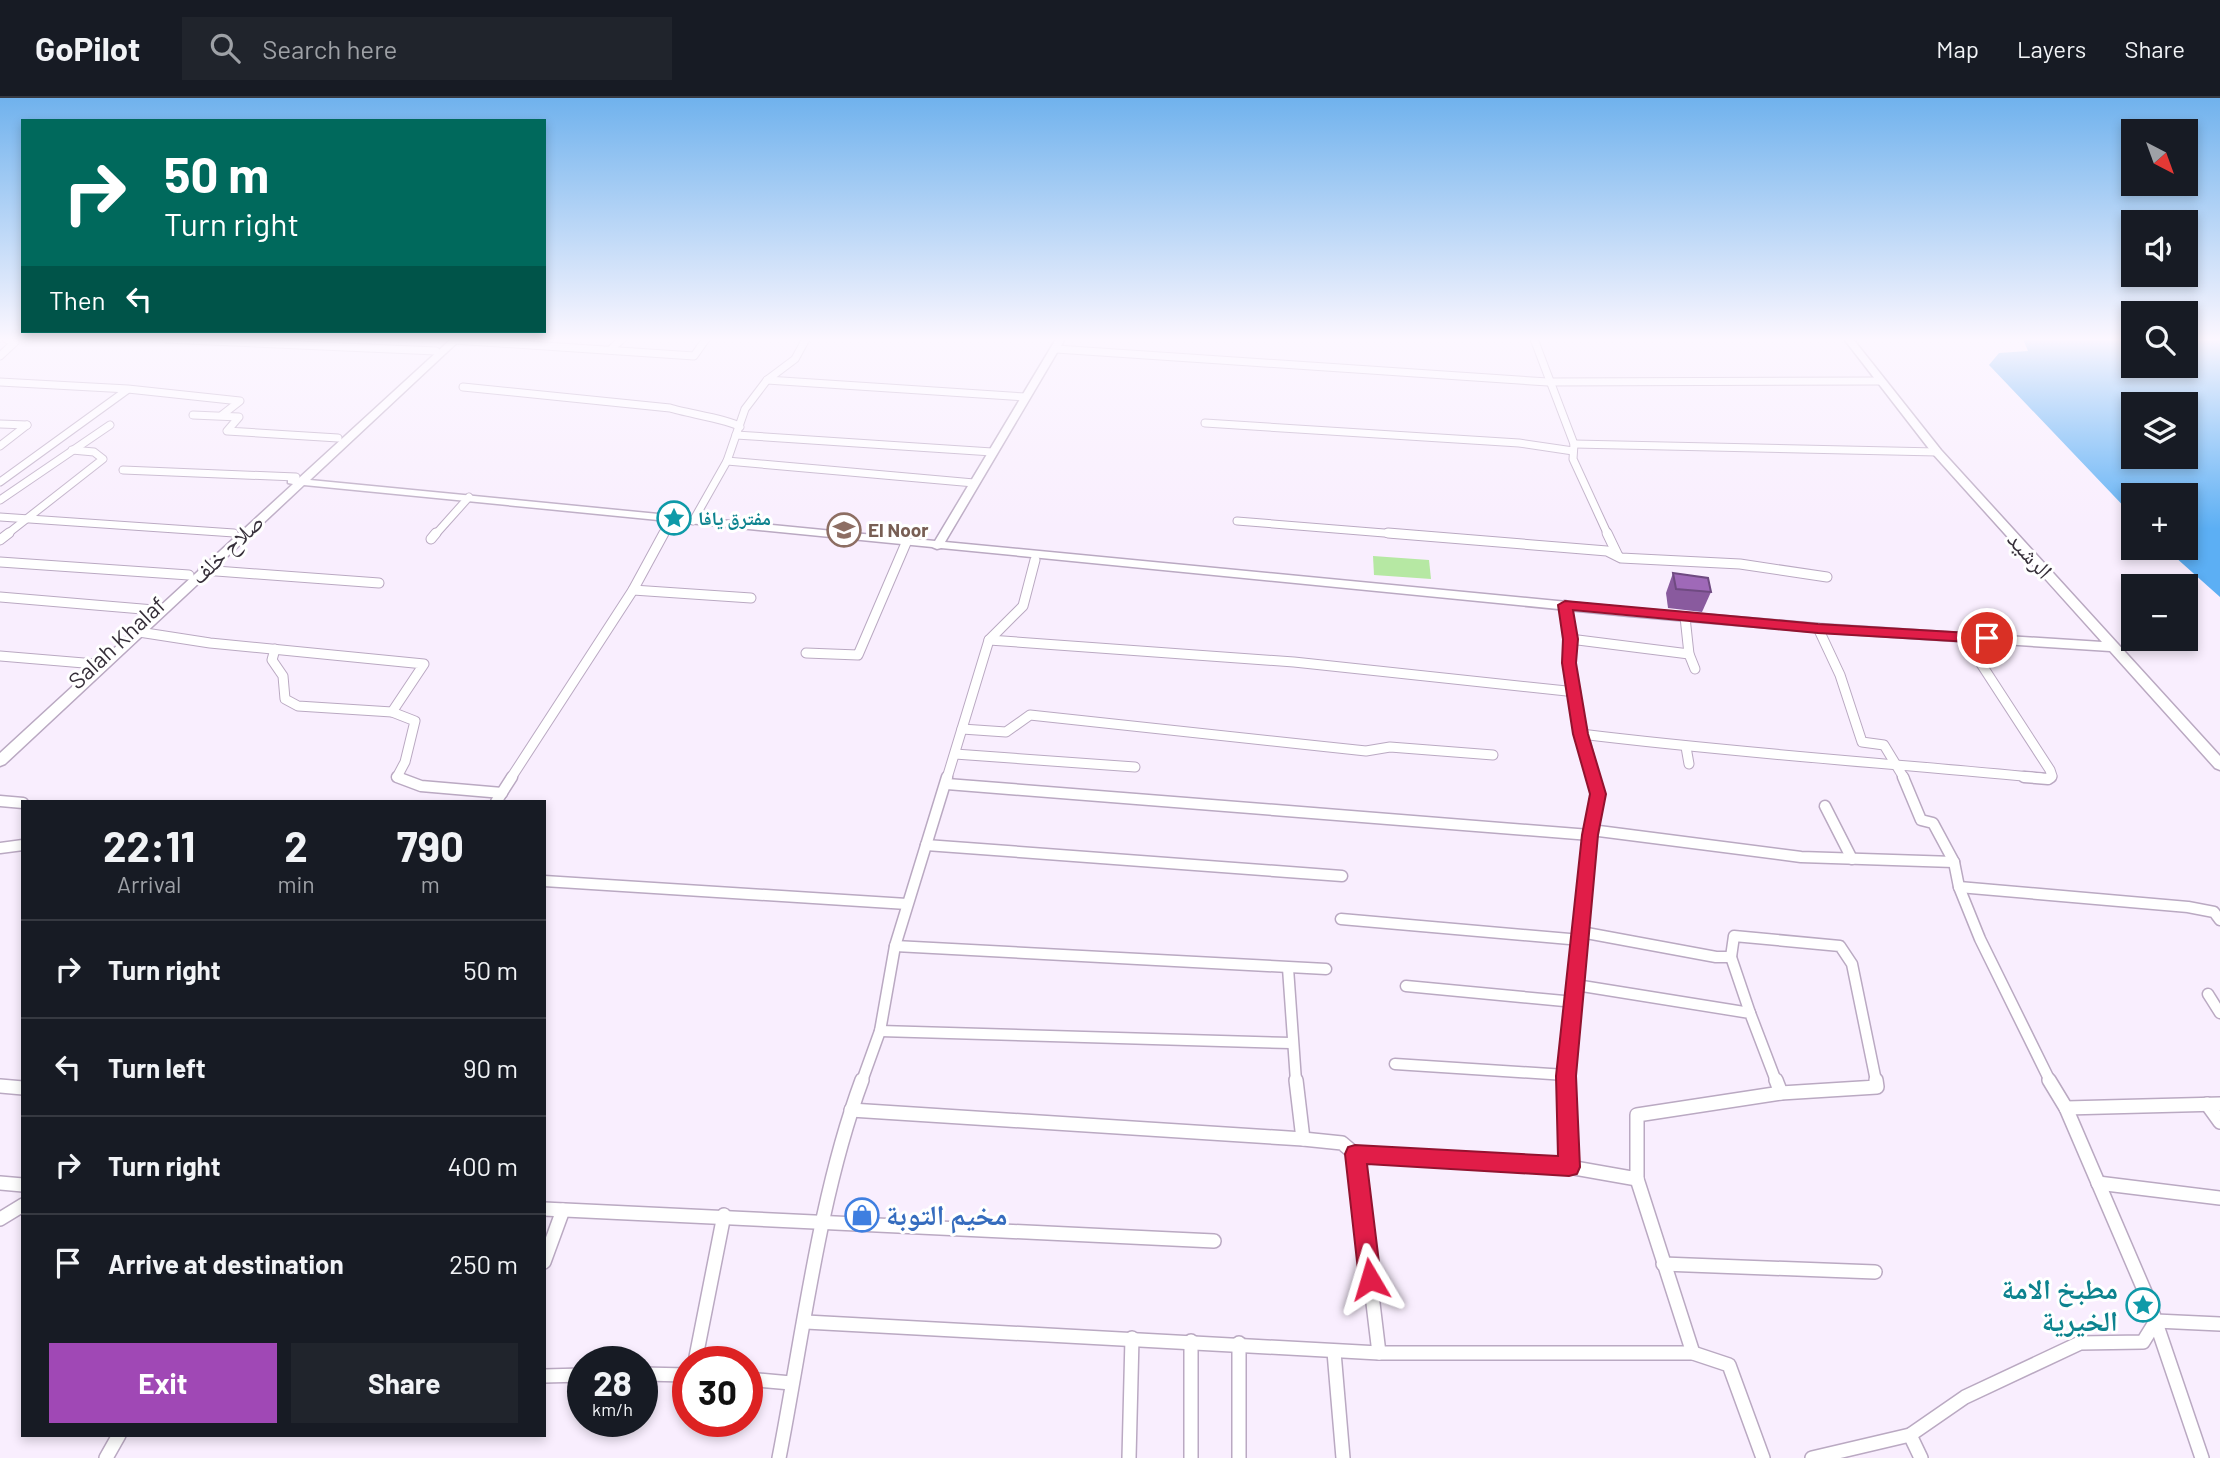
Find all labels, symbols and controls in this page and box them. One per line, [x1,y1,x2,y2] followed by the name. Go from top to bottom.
[182,17,672,80] search box
[35,28,140,68] text: GoPilot
[206,29,244,67] icon: search
[262,33,397,64] text: Search here
[1936,34,1979,63] text: Map
[2017,34,2086,63] text: Layers
[2124,34,2185,63] text: Share
[2121,119,2198,196] north arrow
[2121,119,2198,651] map controls
[164,144,269,203] text: 50 m
[49,147,140,238] icon: right
[164,204,299,242] text: Turn right
[2121,210,2198,287] button: sound
[120,280,158,318] icon: left
[49,284,106,315] text: Then
[2121,301,2198,378] button: search
[2121,392,2198,469] button: layers
[2121,483,2198,560] button: +
[655,499,693,537] place icon: مفترق يافا
[698,506,771,530] place label: مفترق يافا
[184,507,270,591] street label: صلاح خلف
[825,511,863,549] school or university icon: El Noor
[868,518,929,541] place label: El Noor
[2002,525,2059,584] street label: الرشيد
[2121,574,2198,651] button: −
[62,590,171,694] street label: Salah Khalaf
[1957,608,2017,668] pin
[1968,619,2006,657] icon: arrive
[103,820,195,870] text: 22:11
[284,820,308,870] text: 2
[397,820,464,870] text: 790
[117,870,181,898] text: Arrival
[277,870,315,898] text: min
[421,870,440,898] text: m
[49,950,87,988] icon: right
[108,954,221,985] text: Turn right
[463,954,518,985] text: 50 m
[49,1048,87,1086] icon: left
[108,1052,206,1083] text: Turn left
[463,1052,518,1083] text: 90 m
[49,1146,87,1184] icon: right
[108,1150,221,1181] text: Turn right
[448,1150,518,1181] text: 400 m
[843,1196,881,1234] shop icon: مخيم التوبة
[886,1197,1007,1234] place label: مخيم التوبة
[1333,1242,1407,1316] position arrow
[49,1244,87,1282] icon: arrive
[108,1248,344,1279] text: Arrive at destination
[449,1248,518,1279] text: 250 m
[2001,1271,2118,1338] place label: مطبخ الامة الخيرية
[2124,1286,2162,1324] place icon: مطبخ الامة الخيرية
[49,1343,277,1423] button: Exit
[291,1343,518,1423] button: Share
[672,1346,763,1437] speed limit sign: 30
[593,1361,632,1403] text: 28
[592,1398,633,1420] text: km/h

